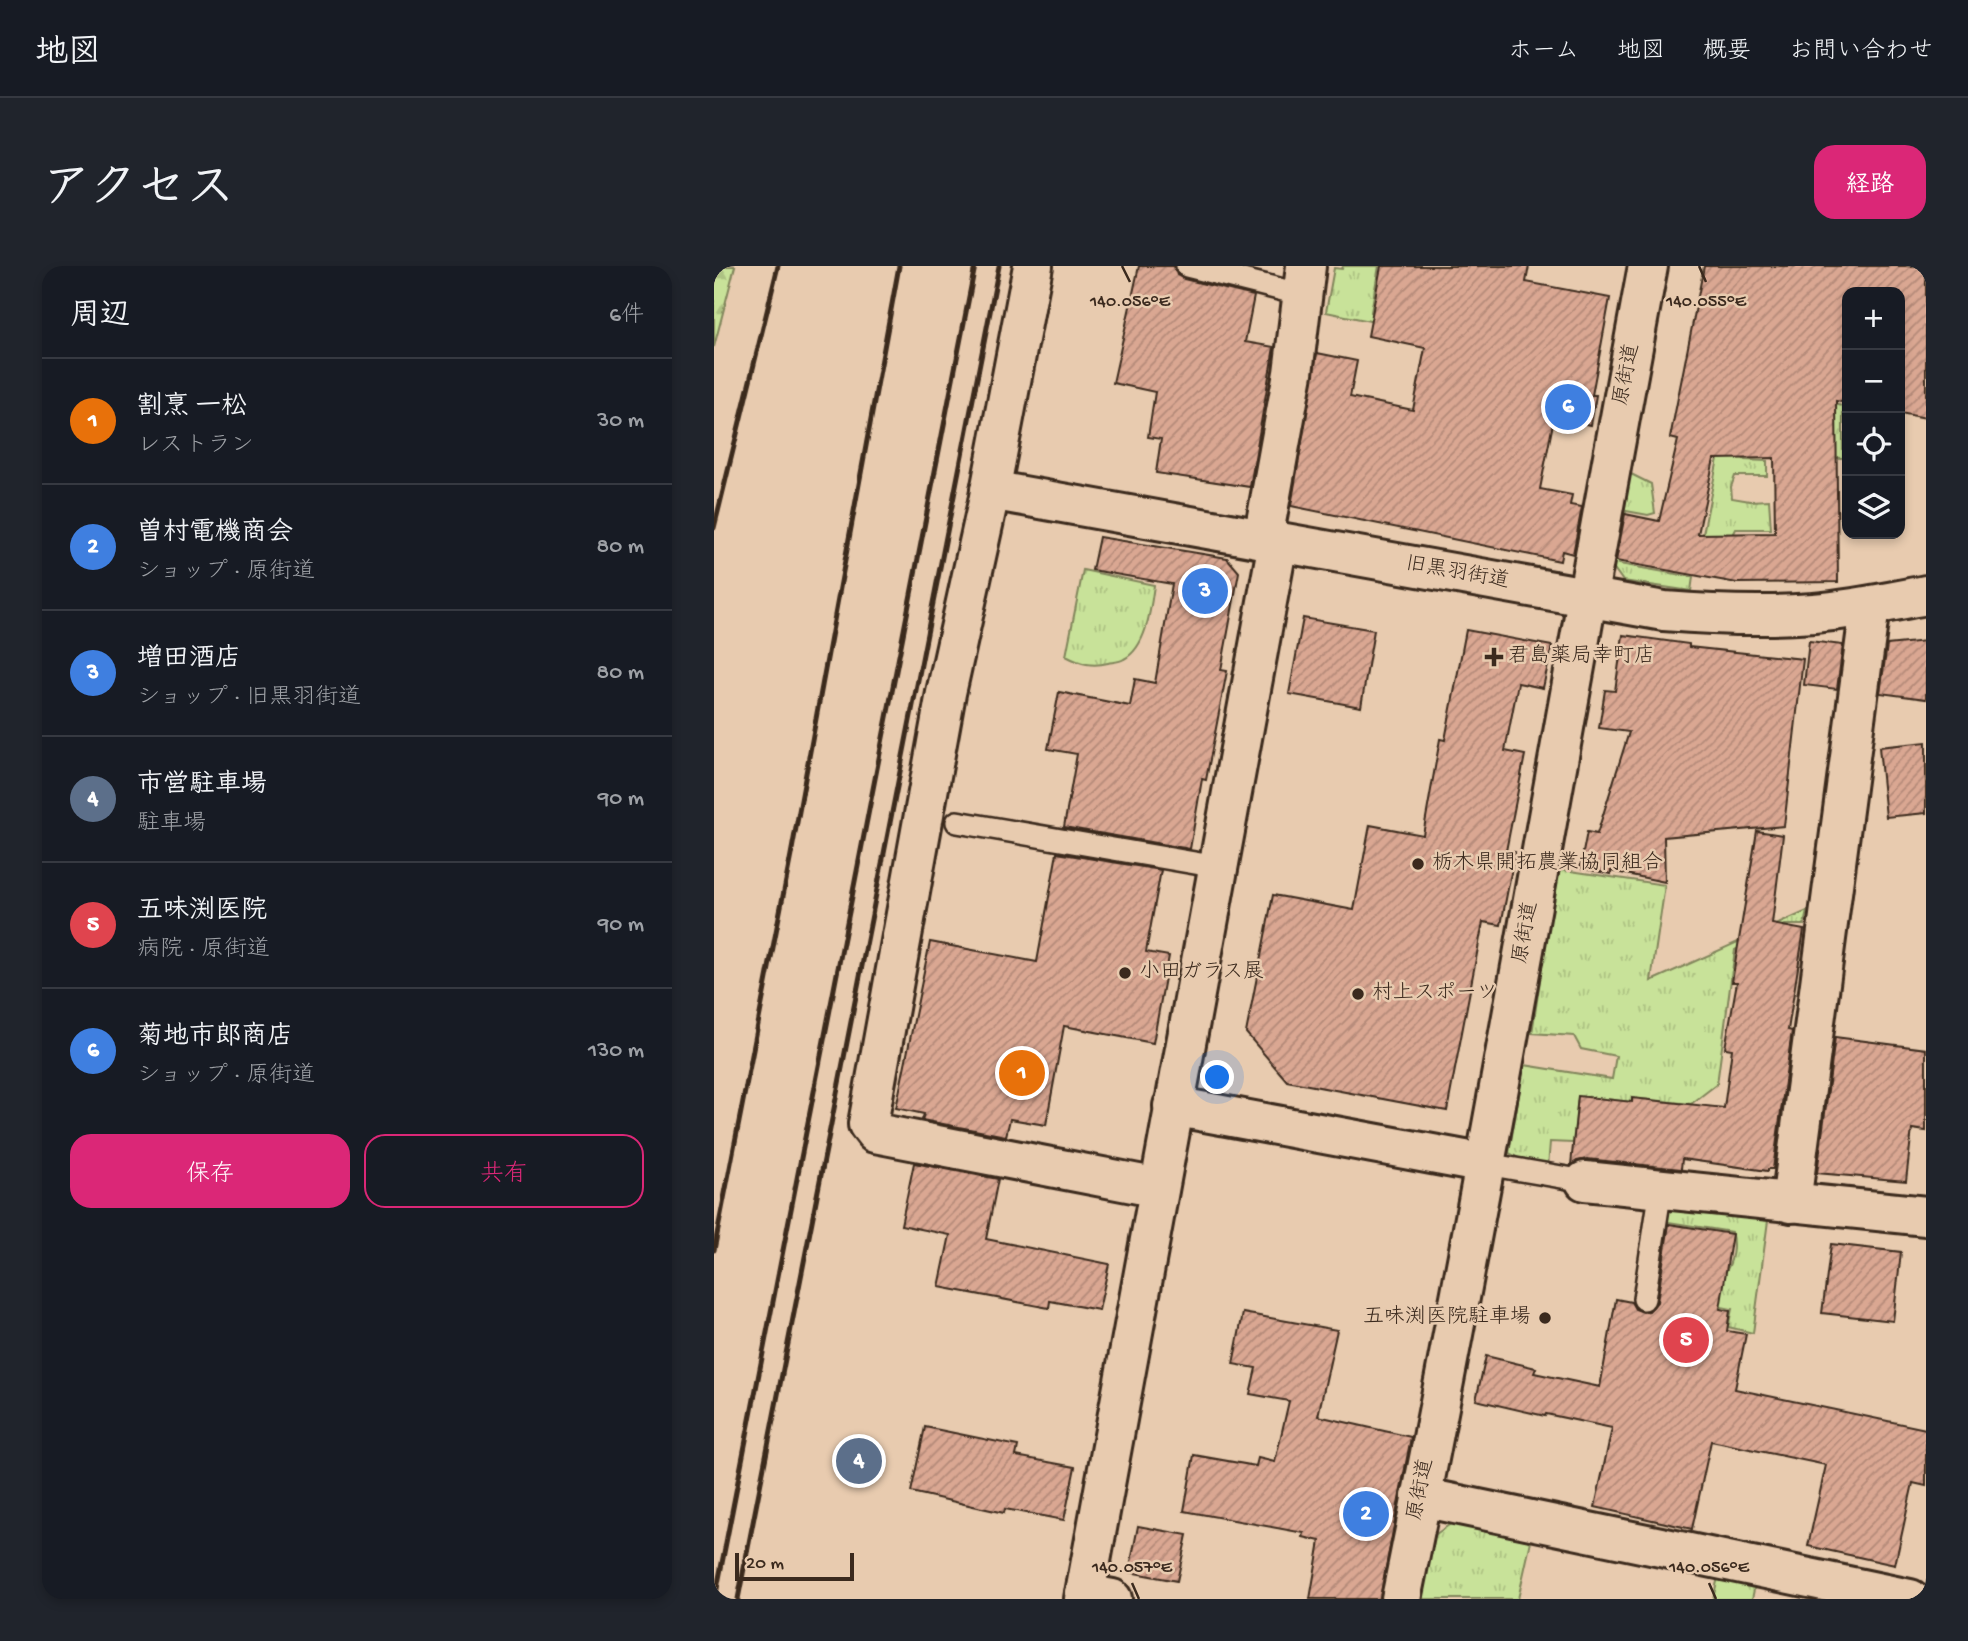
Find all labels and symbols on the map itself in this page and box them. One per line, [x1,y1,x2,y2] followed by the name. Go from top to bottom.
[1089,292,1171,313] text: 140.056°E
[1665,292,1747,313] text: 140.055°E
[1609,342,1646,408] street label: 原街道
[1545,381,1591,433] pin: 6
[1403,552,1511,595] street label: 旧黒羽街道
[1182,565,1228,617] pin: 3
[1508,643,1655,670] place label: 君島薬局幸町店
[1486,649,1502,665] marker: 君島薬局幸町店
[1432,850,1663,877] place label: 栃木県開拓農業協同組合
[1410,856,1426,872] marker: 栃木県開拓農業協同組合
[1508,900,1545,966] street label: 原街道
[1139,960,1264,986] place label: 小田ガラス展
[1117,965,1133,981] marker: 小田ガラス展
[1372,981,1498,1007] place label: 村上スポーツ
[1350,986,1366,1002] marker: 村上スポーツ
[999,1047,1045,1099] pin: 1
[1200,1060,1234,1094] your location
[1363,1304,1531,1331] place label: 五味渕医院駐車場
[1537,1310,1553,1326] marker: 五味渕医院駐車場
[1663,1314,1709,1366] pin: 5
[836,1435,882,1487] pin: 4
[1403,1457,1440,1523] street label: 原街道
[1343,1488,1389,1540] pin: 2
[735,1550,854,1582] scale bar
[1091,1558,1173,1579] text: 140.057°E
[1668,1558,1750,1579] text: 140.056°E

